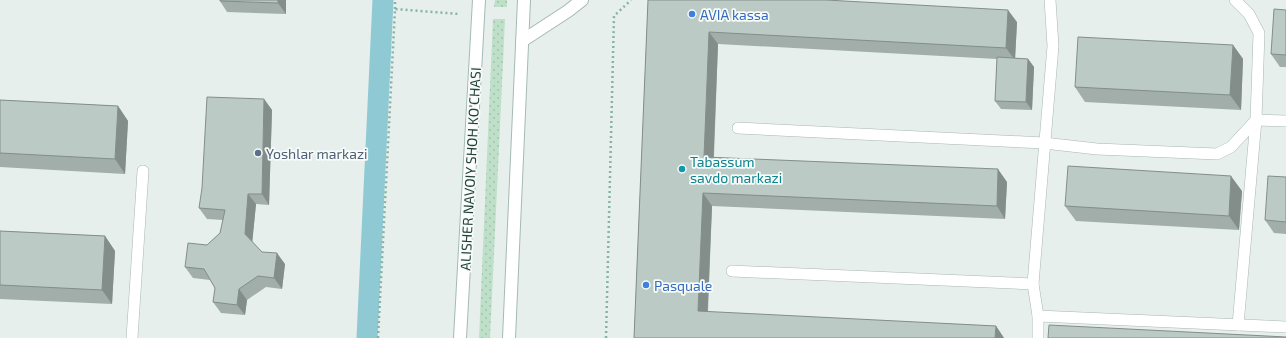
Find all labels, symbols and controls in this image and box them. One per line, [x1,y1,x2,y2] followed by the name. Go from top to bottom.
[700,6,769,23] place label: AVIA kassa
[687,9,697,19] marker: AVIA kassa
[456,67,484,271] street label: ALISHER NAVOIY SHOH KO'CHASI
[266,145,368,162] place label: Yoshlar markazi
[253,148,263,158] marker: Yoshlar markazi
[690,153,782,186] place label: Tabassum savdo markazi
[677,164,687,174] marker: Tabassum savdo markazi
[654,277,712,294] place label: Pasquale
[641,280,651,290] marker: Pasquale

